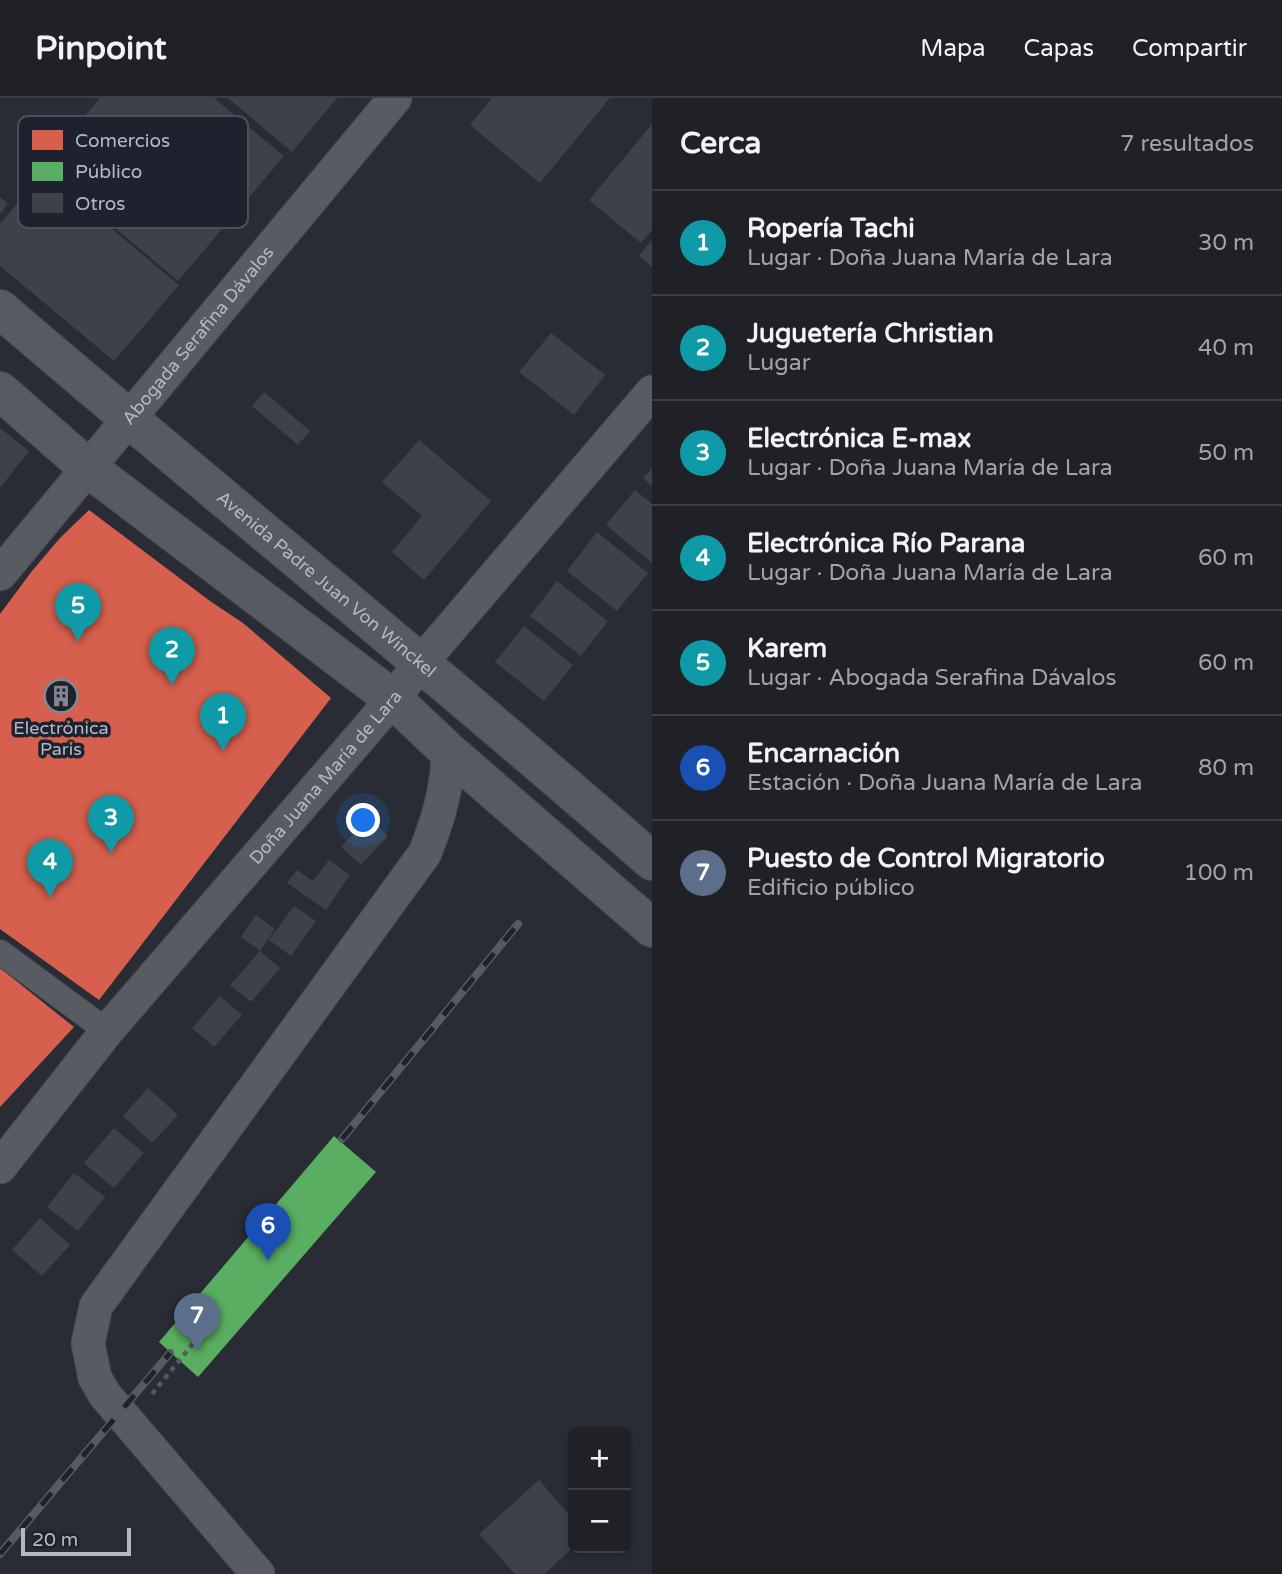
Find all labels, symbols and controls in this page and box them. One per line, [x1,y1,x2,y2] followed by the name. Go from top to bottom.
[35,29,167,68] text: Pinpoint
[920,34,986,63] text: Mapa
[1024,34,1094,63] text: Capas
[1132,34,1247,63] text: Compartir
[18,116,248,228] legend
[680,125,761,162] text: Cerca
[75,130,170,152] text: Comercios
[1120,130,1254,158] text: 7 resultados
[75,161,142,183] text: Público
[75,193,125,215] text: Otros
[747,213,915,244] text: Ropería Tachi
[696,229,710,257] text: 1
[1198,229,1254,257] text: 30 m
[117,242,278,429] street label: Abogada Serafina Dávalos
[747,244,1113,272] text: Lugar · Doña Juana María de Lara
[747,318,994,349] text: Juguetería Christian
[696,334,710,362] text: 2
[1198,334,1254,362] text: 40 m
[747,349,811,377] text: Lugar
[747,423,971,454] text: Electrónica E-max
[696,439,710,467] text: 3
[1198,439,1254,467] text: 50 m
[747,454,1113,482] text: Lugar · Doña Juana María de Lara
[212,486,441,682] street label: Avenida Padre Juan Von Winckel
[747,528,1025,559] text: Electrónica Río Parana
[696,544,710,572] text: 4
[1198,544,1254,572] text: 60 m
[747,559,1113,587] text: Lugar · Doña Juana María de Lara
[55,583,101,641] pin: 5
[149,627,195,685] pin: 2
[747,633,827,664] text: Karem
[696,649,710,677] text: 5
[1198,649,1254,677] text: 60 m
[747,664,1117,692] text: Lugar · Abogada Serafina Dávalos
[42,677,80,715] building icon: Electrónica Paris
[245,686,407,869] street label: Doña Juana María de Lara
[200,693,246,751] pin: 1
[13,717,109,760] place label: Electrónica Paris
[747,738,900,769] text: Encarnación
[696,754,710,782] text: 6
[1198,754,1254,782] text: 80 m
[747,769,1142,797] text: Estación · Doña Juana María de Lara
[88,795,134,853] pin: 3
[346,803,380,837] your location
[27,839,73,897] pin: 4
[747,843,1105,874] text: Puesto de Control Migratorio
[696,859,710,887] text: 7
[1184,859,1254,887] text: 100 m
[747,874,915,902] text: Edificio público
[245,1203,291,1261] pin: 6
[174,1293,220,1351] pin: 7
[568,1427,631,1553] map controls
[568,1427,631,1490] button: +
[568,1490,631,1553] button: −
[21,1525,131,1557] scale bar
[32,1529,78,1551] text: 20 m

